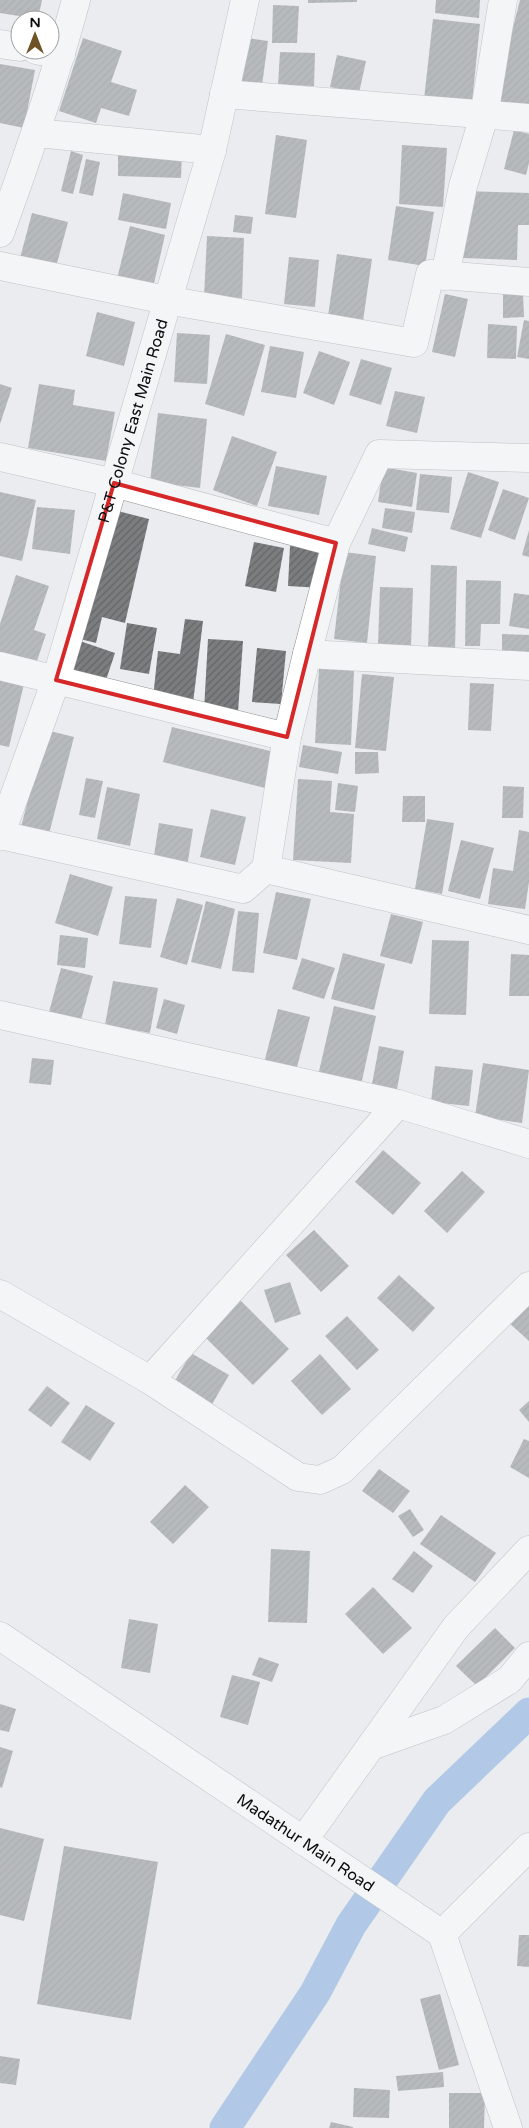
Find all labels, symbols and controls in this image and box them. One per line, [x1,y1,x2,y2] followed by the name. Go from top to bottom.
[10,10,60,60] north arrow
[29,14,41,31] text: N
[94,317,173,525] street label: P&T Colony East Main Road
[233,1790,378,1897] street label: Madathur Main Road

